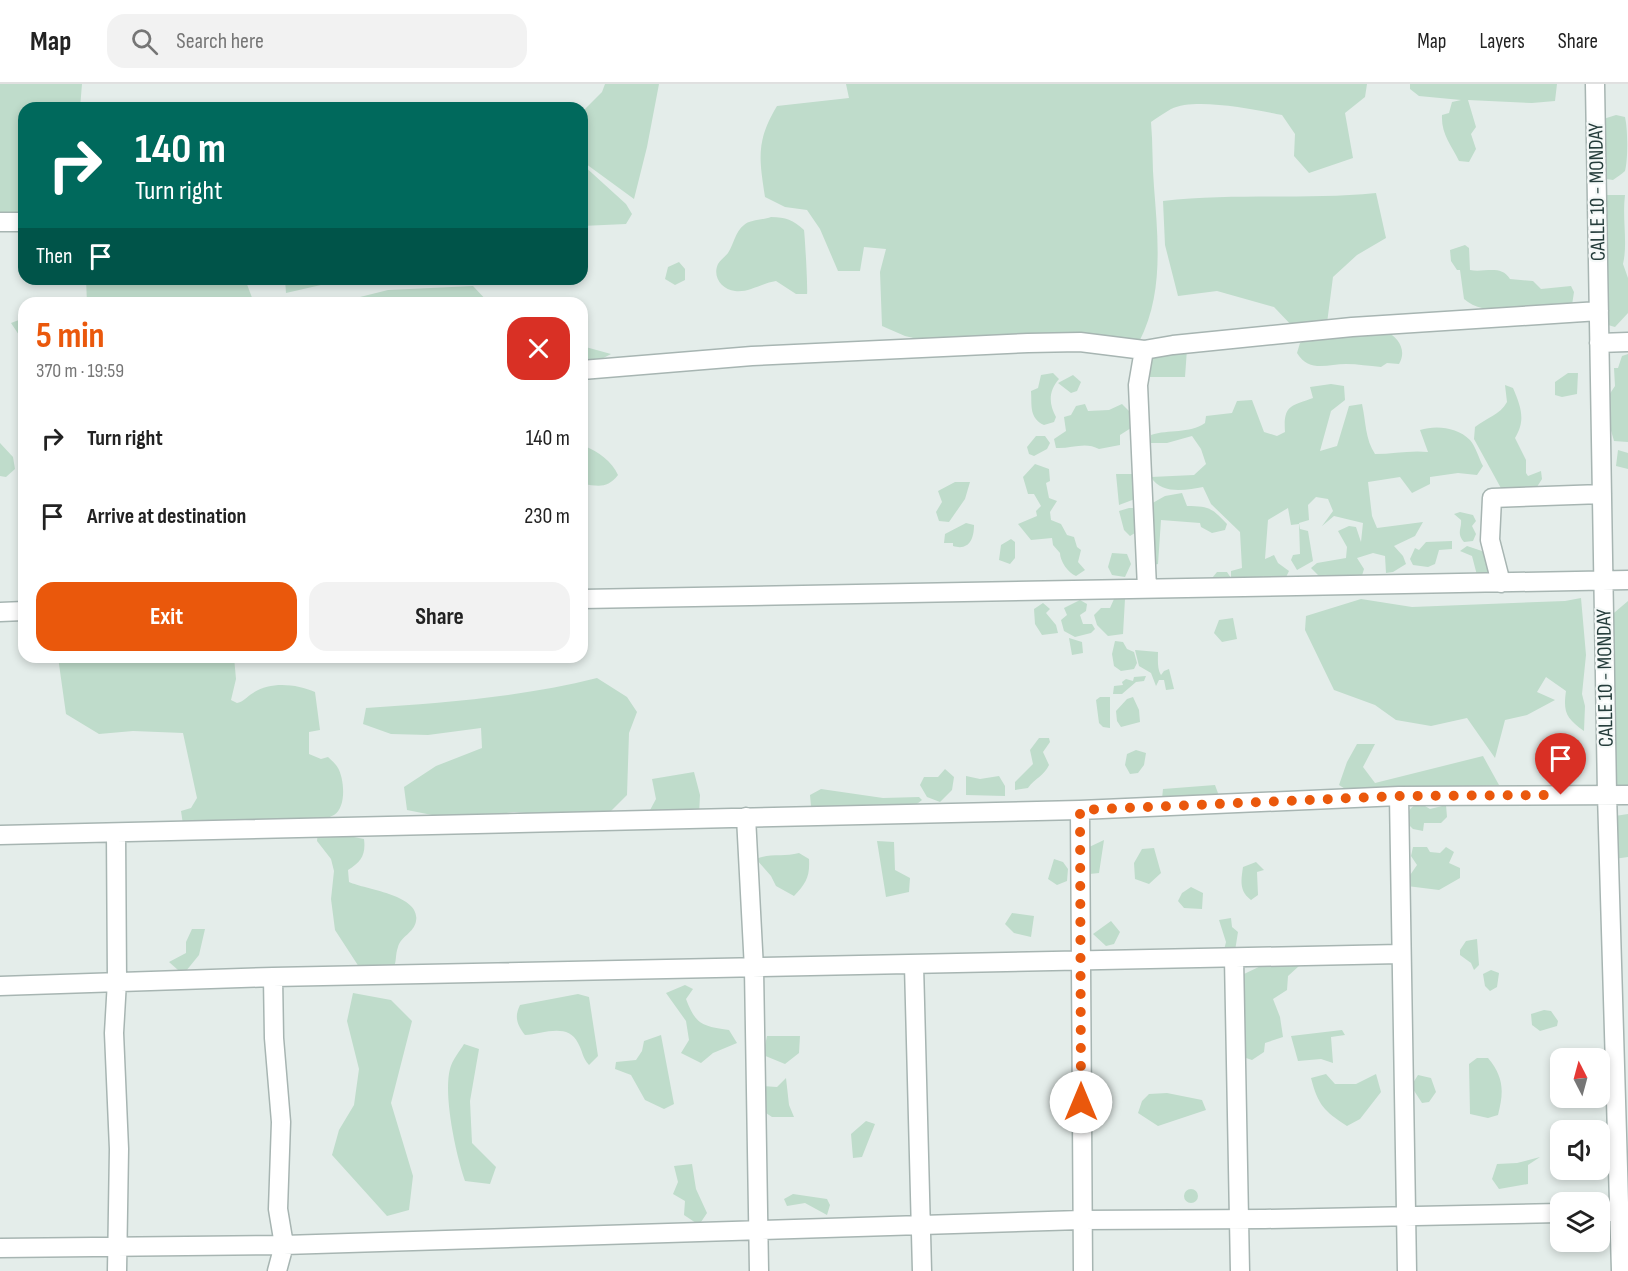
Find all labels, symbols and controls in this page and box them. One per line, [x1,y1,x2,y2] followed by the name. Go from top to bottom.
[107,14,527,68] search box
[30,25,71,58] text: Map
[128,25,161,58] icon: search
[176,28,264,55] text: Search here
[1417,29,1446,54] text: Map
[1479,29,1525,54] text: Layers
[1558,29,1598,54] text: Share
[1583,122,1611,261] street label: CALLE 10 - MONDAY
[135,124,226,175] text: 140 m
[36,126,114,204] icon: right
[135,175,222,207] text: Turn right
[84,240,117,273] icon: arrive
[36,243,72,270] text: Then
[36,315,105,358] text: 5 min
[507,317,570,380] button: close
[36,359,124,383] text: 370 m · 19:59
[36,422,69,455] icon: right
[87,425,163,452] text: Turn right
[526,425,570,452] text: 140 m
[36,500,69,533] icon: arrive
[87,503,246,530] text: Arrive at destination
[524,503,570,530] text: 230 m
[36,582,297,651] button: Exit
[309,582,570,651] button: Share
[1591,608,1619,747] street label: CALLE 10 - MONDAY
[1535,733,1586,795] pin
[1544,742,1577,775] icon: arrive
[1550,1048,1610,1108] north arrow
[1550,1048,1610,1252] map controls
[1049,1070,1113,1134] position arrow
[1550,1120,1610,1180] button: sound
[1550,1192,1610,1252] button: layers

